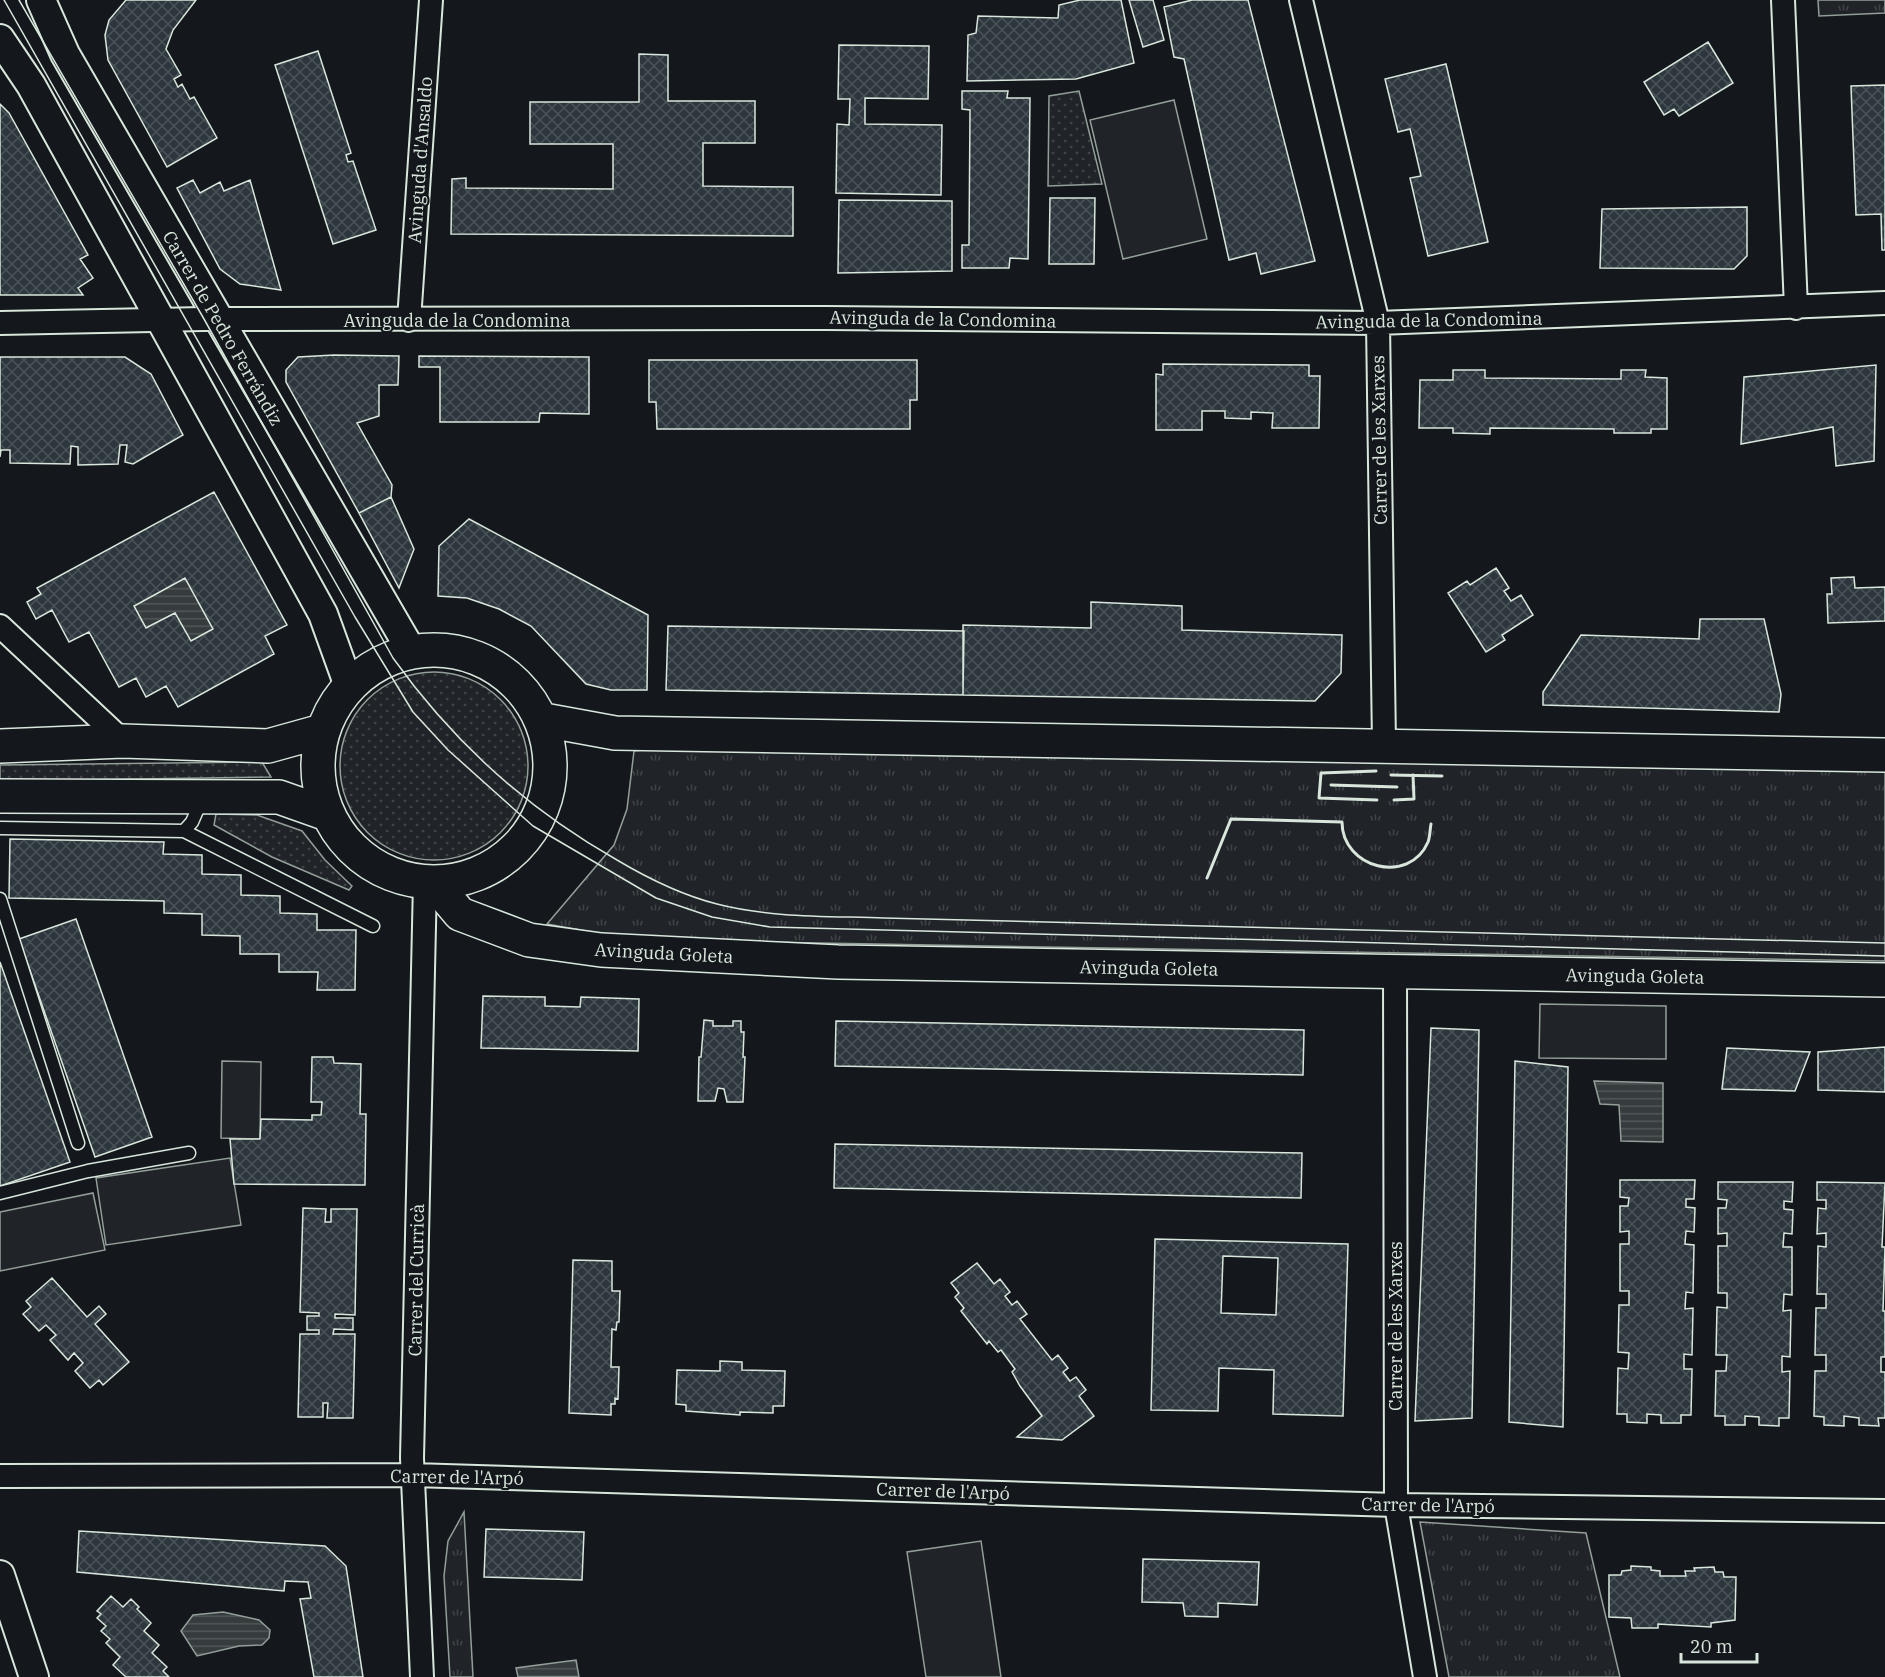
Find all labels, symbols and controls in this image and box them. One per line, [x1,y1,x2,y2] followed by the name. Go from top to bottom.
[403,76,437,244] street label: Avinguda d'Ansaldo
[158,227,288,429] street label: Carrer de Pedro Ferrándiz
[829,306,1057,332] street label: Avinguda de la Condomina
[1315,307,1543,333] street label: Avinguda de la Condomina
[343,309,571,332] street label: Avinguda de la Condomina
[1366,355,1392,525] street label: Carrer de les Xarxes
[594,938,734,968] street label: Avinguda Goleta
[1079,955,1219,981] street label: Avinguda Goleta
[1565,963,1705,989] street label: Avinguda Goleta
[403,1203,429,1357] street label: Carrer del Curricà
[1384,1241,1407,1411] street label: Carrer de les Xarxes
[390,1464,524,1490] street label: Carrer de l'Arpó
[876,1477,1010,1505] street label: Carrer de l'Arpó
[1361,1492,1495,1518] street label: Carrer de l'Arpó
[1681,1626,1758,1664] scale bar
[1690,1635,1733,1658] text: 20 m

